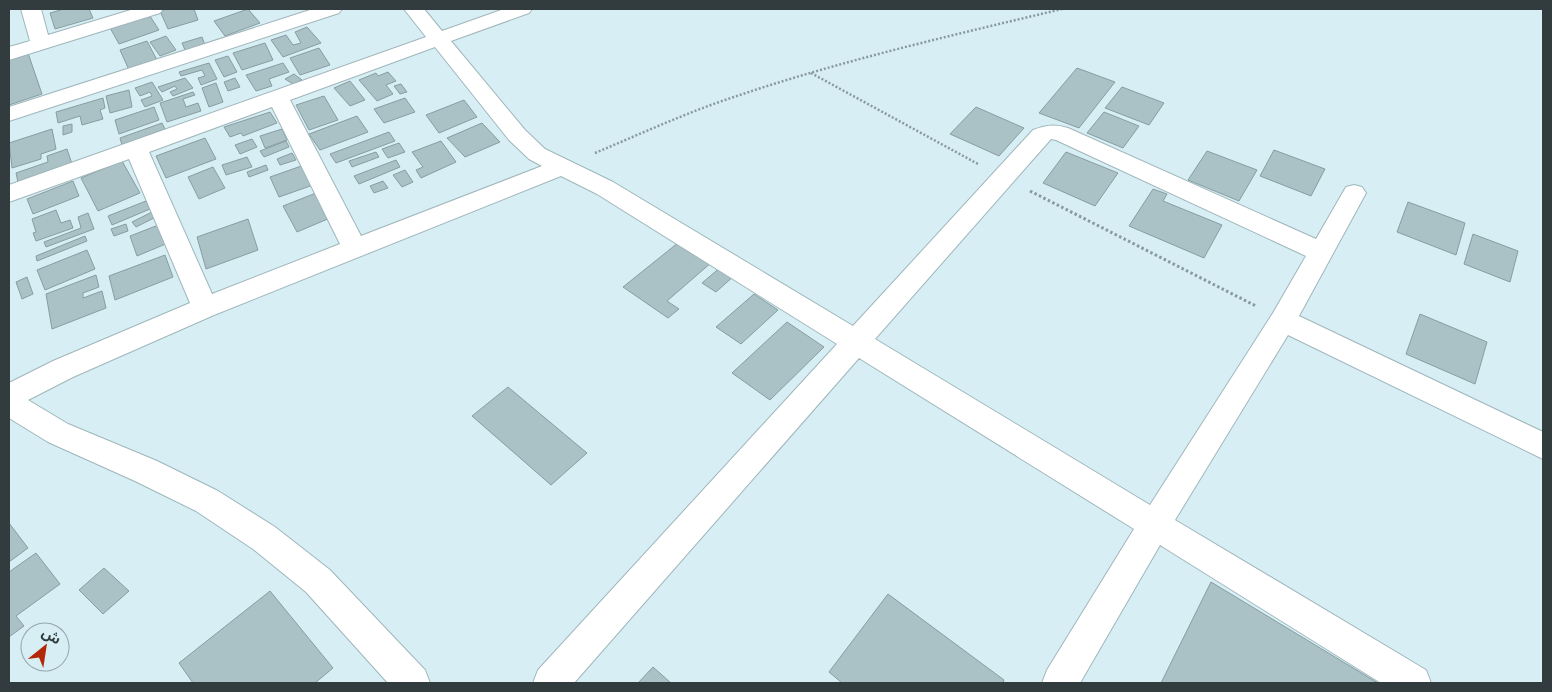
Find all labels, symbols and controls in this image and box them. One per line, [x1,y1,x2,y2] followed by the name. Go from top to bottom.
[20,622,70,672] north arrow
[39,623,64,648] text: ش

